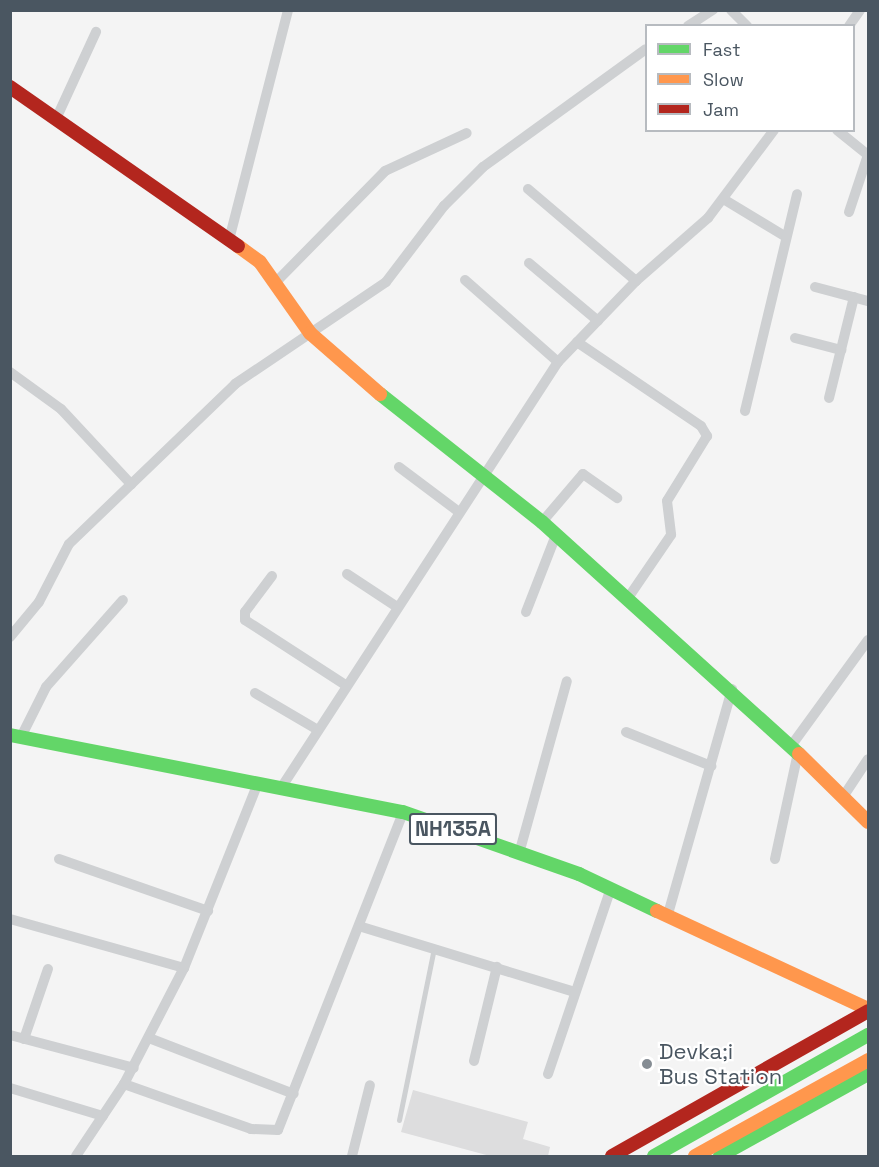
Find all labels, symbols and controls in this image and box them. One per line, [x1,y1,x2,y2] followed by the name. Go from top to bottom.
[645,24,855,132] legend
[703,38,740,61] text: Fast
[703,68,744,91] text: Slow
[703,98,739,121] text: Jam
[408,811,498,847] road number: NH135A
[659,1038,782,1090] place label: Devka;i Bus Station
[640,1057,654,1071] marker: Devka;i Bus Station

